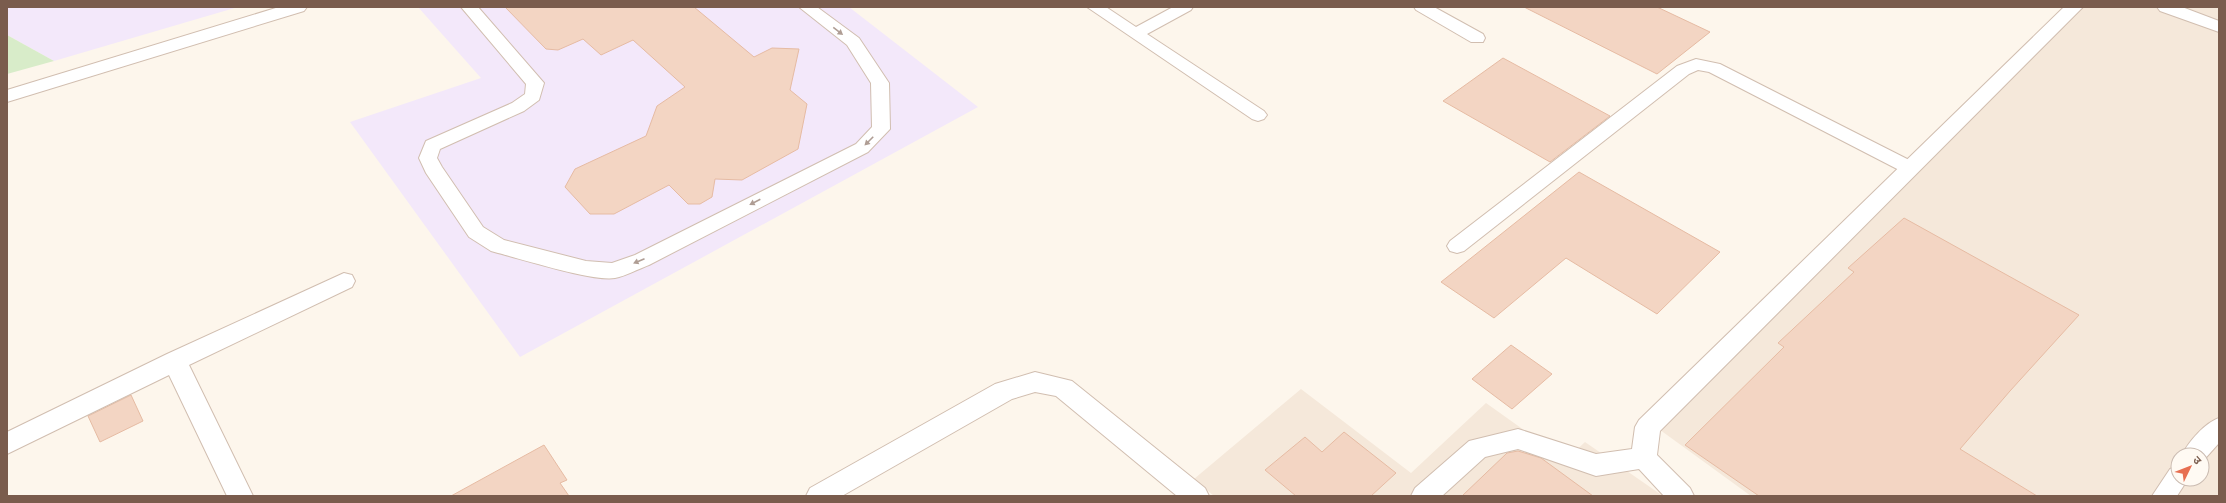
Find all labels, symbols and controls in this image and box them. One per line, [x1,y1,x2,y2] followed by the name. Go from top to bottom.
[833,27,844,35] one-way arrow
[864,136,874,146] one-way arrow
[749,199,761,205] one-way arrow
[634,258,645,264] one-way arrow
[2170,447,2210,487] north arrow
[2191,453,2205,467] text: उ

